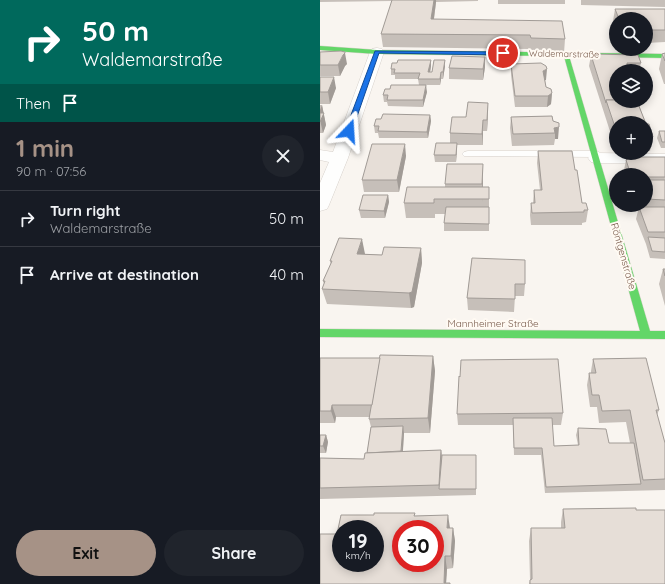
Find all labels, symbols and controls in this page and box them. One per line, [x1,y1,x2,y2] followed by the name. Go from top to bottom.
[609,12,653,212] map controls
[609,12,653,56] button: search
[82,13,149,48] text: 50 m
[16,16,68,68] icon: right
[486,36,520,70] pin
[492,42,514,64] icon: arrive
[529,47,599,60] street label: Waldemarstraße
[82,48,223,71] text: Waldemarstraße
[609,64,653,108] button: layers
[59,92,81,114] icon: arrive
[16,94,51,113] text: Then
[328,110,370,152] position arrow
[609,116,653,160] button: +
[16,133,74,163] text: 1 min
[262,135,304,177] button: close
[16,163,86,179] text: 90 m · 07:56
[609,168,653,212] button: −
[50,201,121,220] text: Turn right
[16,208,38,230] icon: right
[269,209,304,228] text: 50 m
[50,220,152,236] text: Waldemarstraße
[608,221,639,291] street label: Röntgenstraße
[16,264,38,286] icon: arrive
[50,265,199,284] text: Arrive at destination
[269,265,304,284] text: 40 m
[447,317,539,330] street label: Mannheimer Straße
[392,520,444,572] speed limit sign: 30
[348,528,368,553] text: 19
[16,530,156,576] button: Exit
[164,530,304,576] button: Share
[345,549,371,562] text: km/h

